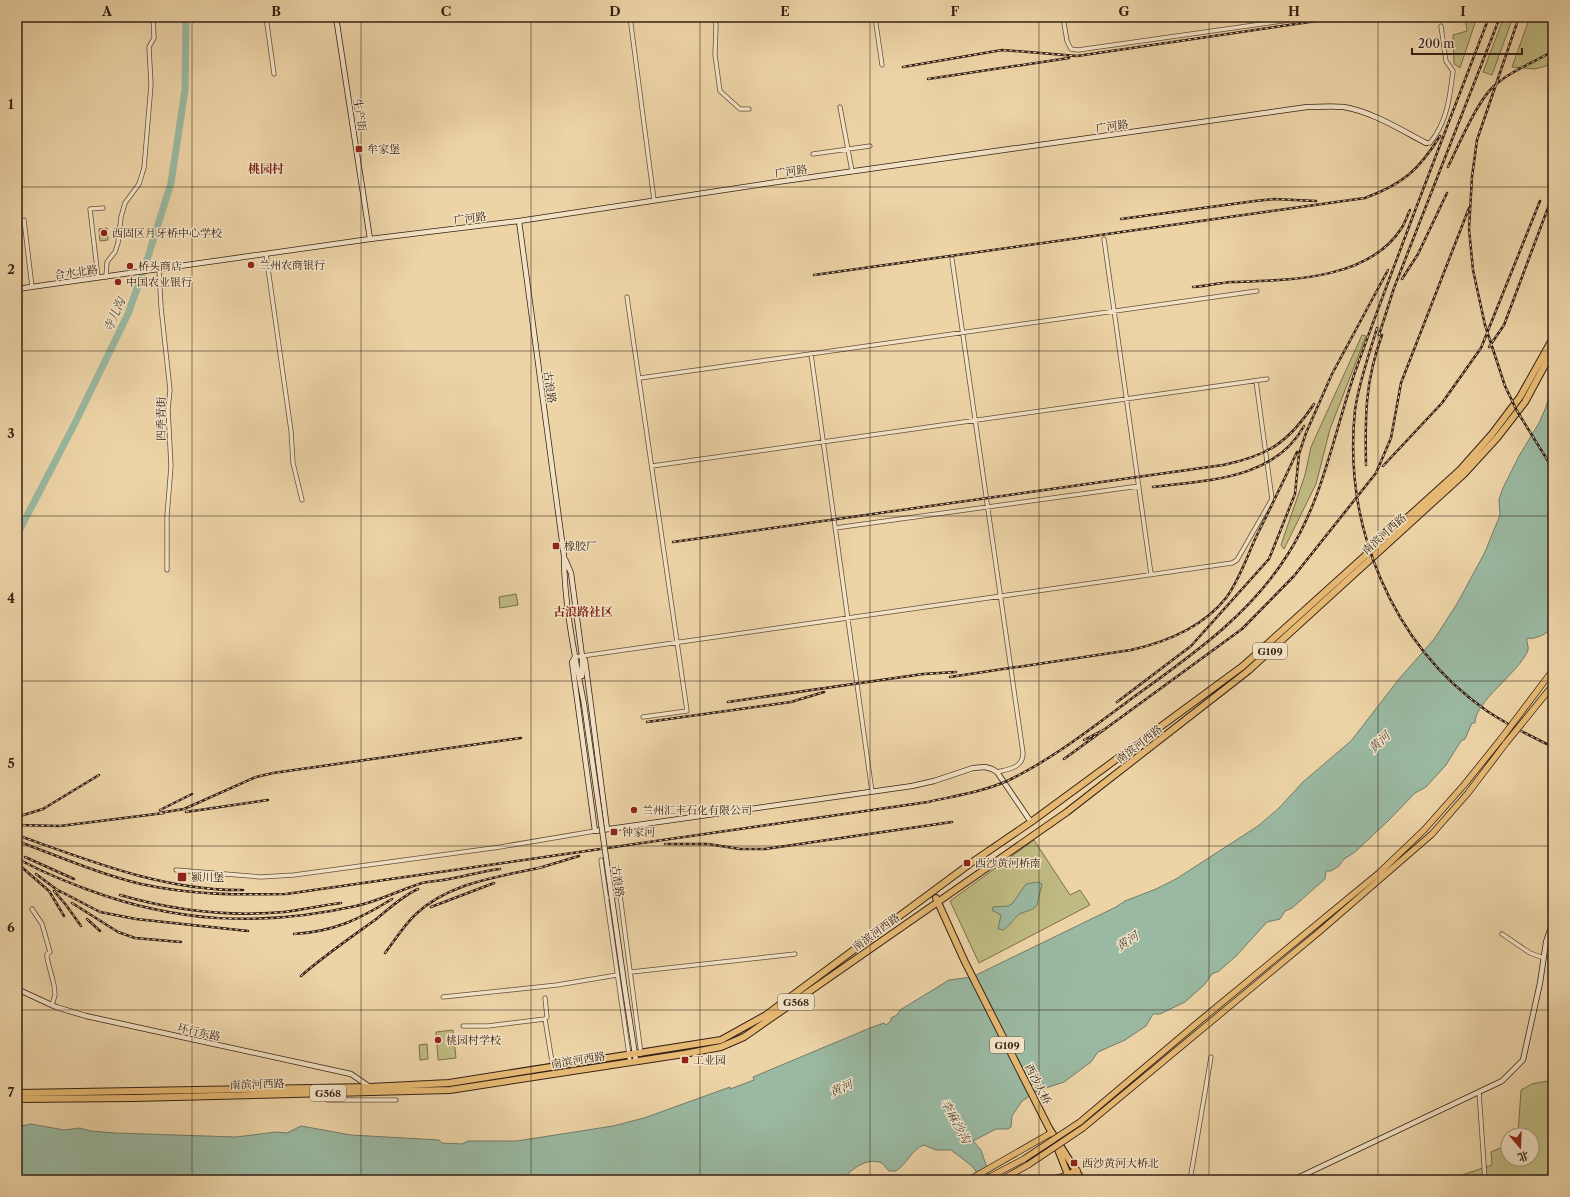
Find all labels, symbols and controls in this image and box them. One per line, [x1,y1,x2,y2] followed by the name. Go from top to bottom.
[101,3,113,19] text: A
[271,3,281,19] text: B
[441,3,451,19] text: C
[609,3,621,19] text: D
[780,3,790,19] text: E
[951,3,960,19] text: F
[1118,3,1130,19] text: G
[1288,3,1300,19] text: H
[1460,3,1466,19] text: I
[1412,30,1522,56] scale bar
[1418,36,1455,51] text: 200 m
[8,96,14,112] text: 1
[351,98,369,132] street label: 生产街
[1095,117,1129,135] street label: 广河路
[367,142,400,156] place label: 牟家堡
[354,144,364,154] marker: 牟家堡
[248,161,284,176] district label: 桃园村
[774,162,808,180] street label: 广河路
[453,209,487,227] street label: 广河路
[112,226,222,240] place label: 西固区月牙桥中心学校
[99,228,109,238] marker: 西固区月牙桥中心学校
[259,258,325,272] place label: 兰州农商银行
[138,259,182,273] place label: 桥头商店
[246,260,256,270] marker: 兰州农商银行
[7,261,15,277] text: 2
[125,261,135,271] marker: 桥头商店
[53,262,99,282] street label: 合水北路
[126,275,192,289] place label: 中国农业银行
[113,277,123,287] marker: 中国农业银行
[100,294,129,335] water label: 寺儿沟
[541,370,559,404] street label: 古浪路
[154,397,168,441] street label: 四季青街
[7,425,15,441] text: 3
[1359,510,1409,558] street label: 南滨河西路
[564,539,597,553] place label: 橡胶厂
[551,541,561,551] marker: 橡胶厂
[7,590,15,606] text: 4
[553,604,613,619] district label: 古浪路社区
[1253,643,1287,659] road number: G109
[1113,722,1165,766] street label: 南滨河西路
[1365,727,1394,756] water label: 黄河
[7,755,15,771] text: 5
[642,803,752,817] place label: 兰州汇丰石化有限公司
[629,805,639,815] marker: 兰州汇丰石化有限公司
[622,825,655,839] place label: 钟家河
[609,827,619,837] marker: 钟家河
[975,856,1041,870] place label: 西沙黄河桥南
[962,858,972,868] marker: 西沙黄河桥南
[609,864,627,898] street label: 古浪路
[191,870,224,884] place label: 颍川堡
[176,871,188,883] marker: 颍川堡
[850,910,902,954] street label: 南滨河西路
[7,919,15,935] text: 6
[1113,927,1143,954] water label: 黄河
[778,994,814,1010] road number: G568
[176,1020,222,1044] street label: 环行东路
[446,1033,501,1047] place label: 桃园村学校
[433,1035,443,1045] marker: 桃园村学校
[990,1037,1024,1053] road number: G109
[550,1049,606,1071] street label: 南滨河西路
[693,1053,726,1067] place label: 工业园
[680,1055,690,1065] marker: 工业园
[1022,1061,1054,1107] street label: 西沙大桥
[827,1075,857,1100] water label: 黄河
[229,1076,285,1092] street label: 南滨河西路
[8,1084,15,1100] text: 7
[310,1085,346,1101] road number: G568
[938,1096,975,1147] water label: 李麻沙沟
[1500,1127,1540,1167] north arrow
[1516,1148,1531,1165] text: 北
[1082,1156,1159,1170] place label: 西沙黄河大桥北
[1069,1158,1079,1168] marker: 西沙黄河大桥北

